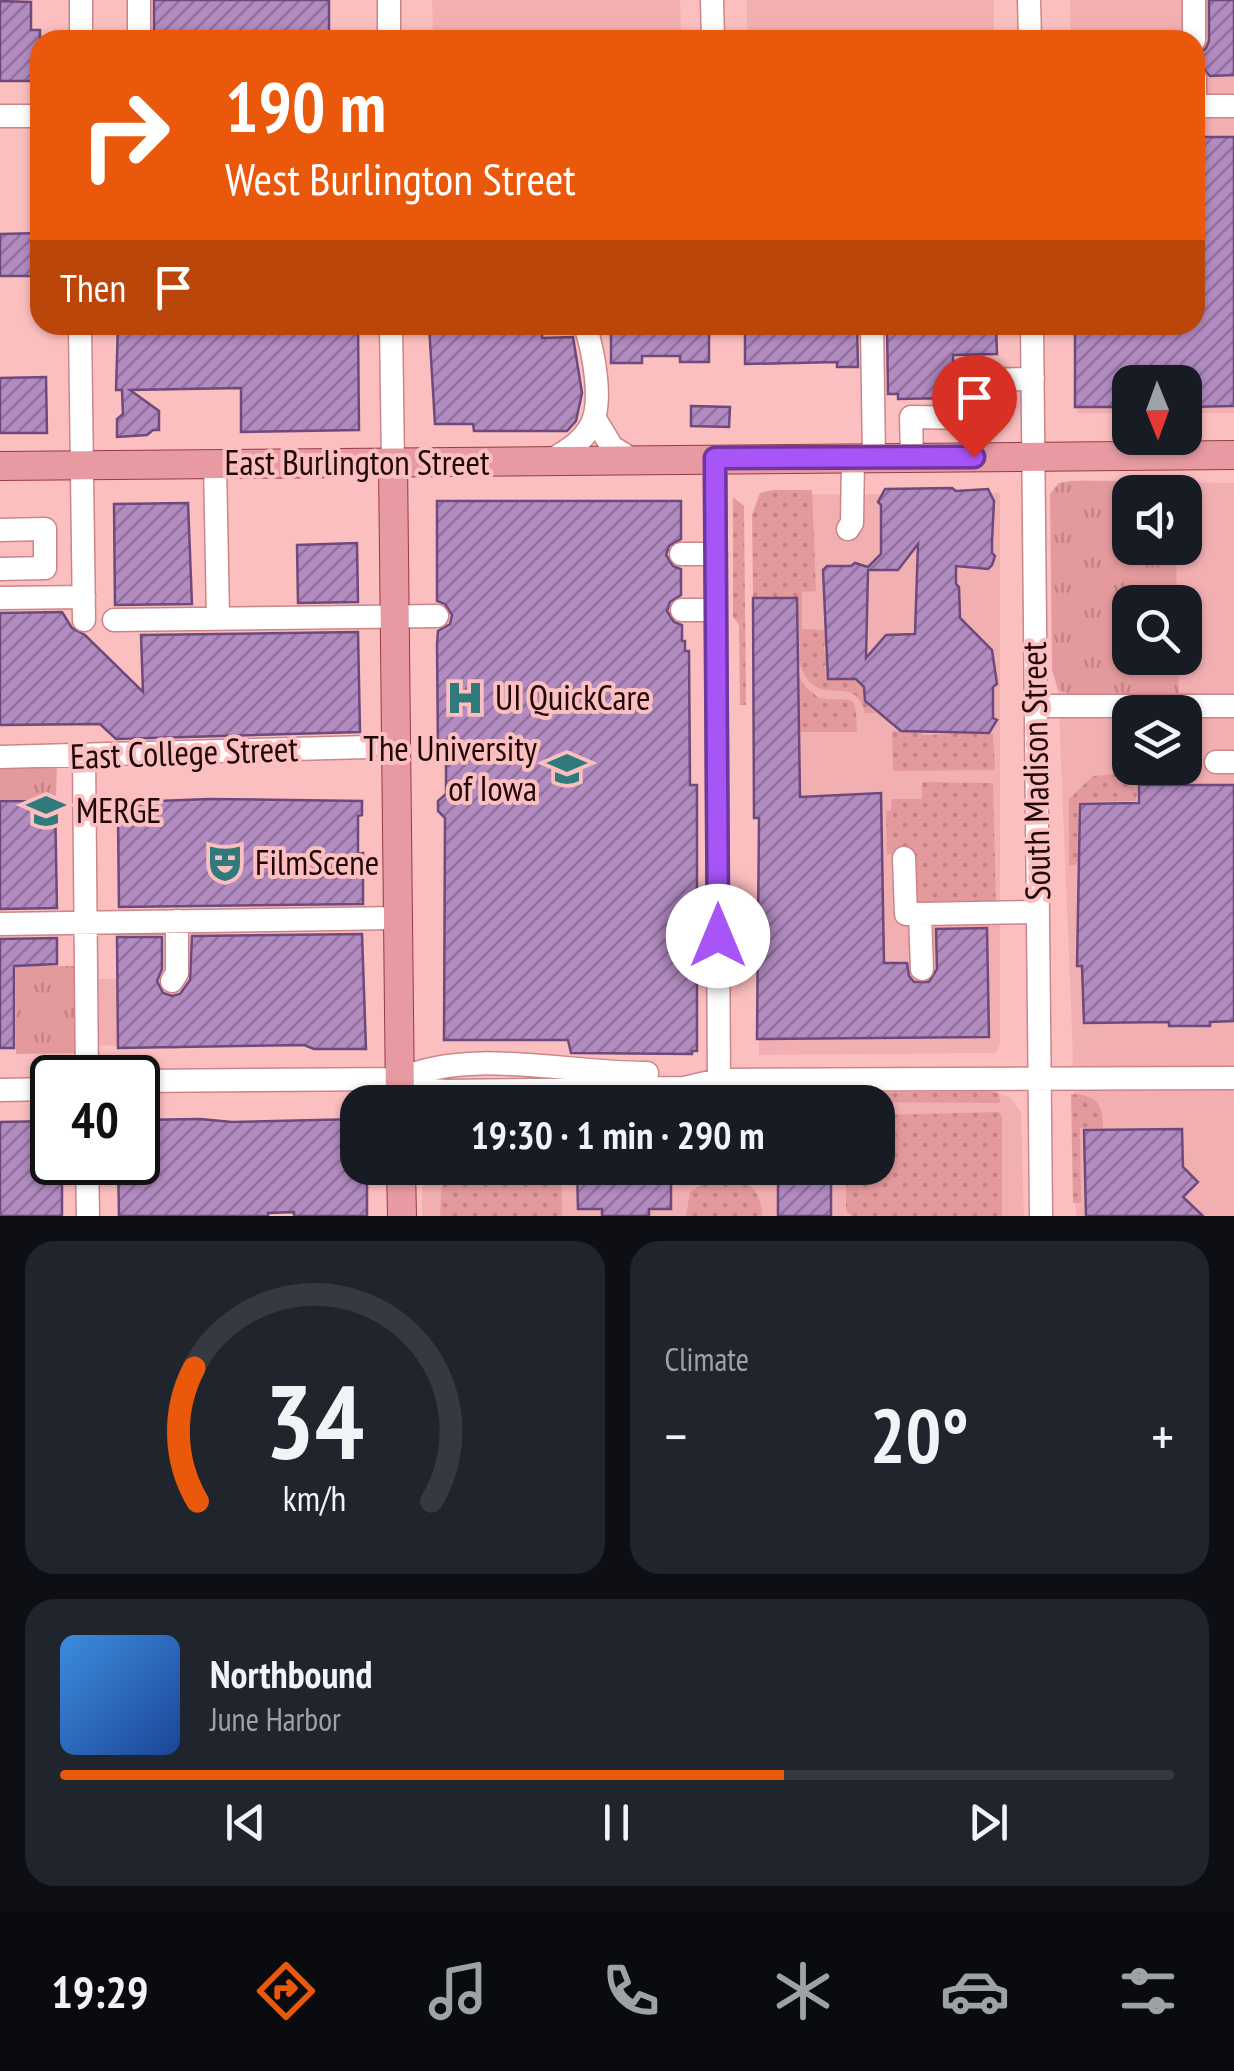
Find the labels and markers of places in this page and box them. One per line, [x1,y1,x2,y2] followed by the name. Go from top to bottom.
[932,355,1017,458] pin
[495,674,650,720] place label: UI QuickCare
[444,677,486,719] hospital icon: UI QuickCare
[363,725,538,811] place label: The University of Iowa
[546,748,588,790] school or university icon: The University of Iowa
[76,787,161,833] place label: MERGE
[25,790,67,832] school or university icon: MERGE
[255,839,379,885] place label: FilmScene
[204,842,246,884] theatre icon: FilmScene

